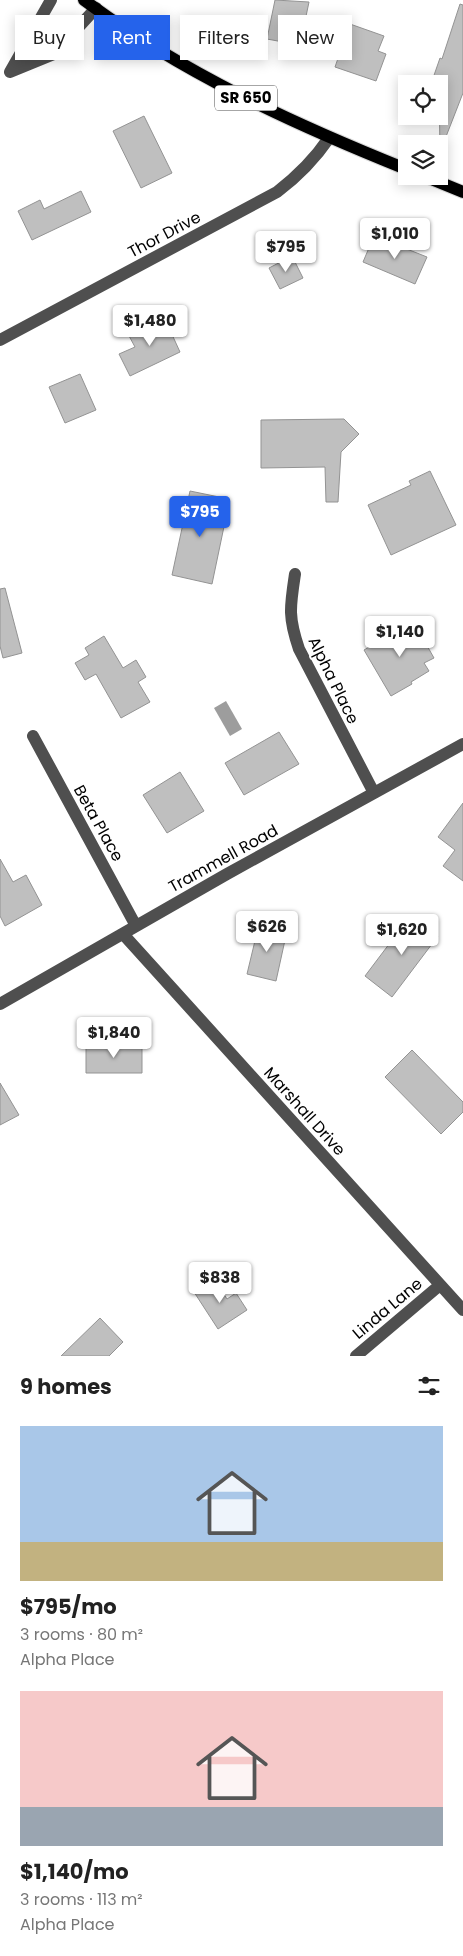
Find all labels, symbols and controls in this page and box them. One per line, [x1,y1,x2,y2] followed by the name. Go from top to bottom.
[15,15,84,60] chip: Buy
[94,15,170,60] chip: Rent
[180,15,268,60] chip: Filters
[278,15,352,60] chip: New
[398,75,448,185] map controls
[398,75,448,125] button: locate
[215,86,277,110] road number: SR 650
[398,135,448,185] button: layers
[124,206,205,263] street label: Thor Drive
[354,218,436,260] pin: $1,010
[371,222,419,245] text: $1,010
[256,230,316,273] pin: $795
[266,235,306,258] text: $795
[109,304,191,347] pin: $1,480
[124,309,176,332] text: $1,480
[170,496,230,538] pin: $795
[180,500,220,523] text: $795
[359,616,441,658] pin: $1,140
[376,620,424,643] text: $1,140
[302,633,365,728] street label: Alpha Place
[68,781,129,866] street label: Beta Place
[164,819,282,898] street label: Trammell Road
[237,910,297,953] pin: $626
[361,914,443,956] pin: $1,620
[247,915,287,938] text: $626
[377,918,427,941] text: $1,620
[73,1016,155,1059] pin: $1,840
[88,1021,140,1044] text: $1,840
[259,1062,351,1161] street label: Marshall Drive
[190,1262,250,1304] pin: $838
[200,1266,240,1289] text: $838
[347,1272,427,1344] street label: Linda Lane
[20,1372,112,1401] text: 9 homes
[415,1372,443,1400] icon: filters
[187,1458,277,1548] icon: home
[20,1592,117,1621] text: $795/mo
[20,1623,143,1646] text: 3 rooms · 80 m²
[20,1648,115,1671] text: Alpha Place
[187,1723,277,1813] icon: home
[20,1857,129,1886] text: $1,140/mo
[20,1888,143,1911] text: 3 rooms · 113 m²
[20,1913,115,1936] text: Alpha Place

